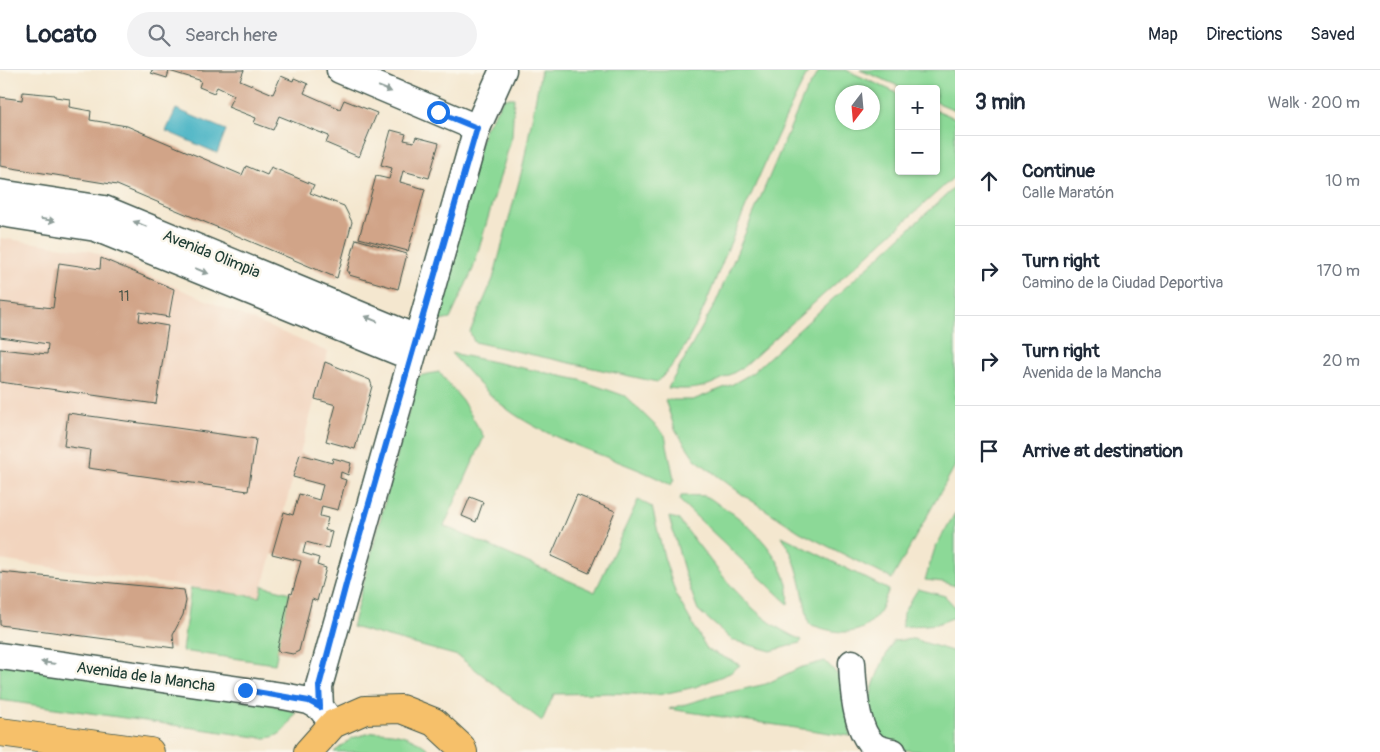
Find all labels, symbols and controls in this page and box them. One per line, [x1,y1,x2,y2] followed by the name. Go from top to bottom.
[127,12,477,57] search box
[25,20,97,49] text: Locato
[145,21,173,49] icon: search
[185,23,277,47] text: Search here
[1148,23,1178,46] text: Map
[1206,23,1282,46] text: Directions
[1310,23,1355,46] text: Saved
[378,85,393,93] one-way arrow
[835,85,880,130] north arrow
[895,85,940,175] map controls
[895,85,940,130] button: +
[975,89,1025,116] text: 3 min
[1268,93,1360,113] text: Walk · 200 m
[427,101,450,124] route start
[895,130,940,175] button: −
[1022,159,1095,183] text: Continue
[975,167,1003,195] icon: ahead
[1325,171,1360,191] text: 10 m
[1022,183,1114,203] text: Calle Maratón
[41,217,57,225] one-way arrow
[132,220,147,228] one-way arrow
[160,225,263,283] street label: Avenida Olimpia
[1022,249,1100,273] text: Turn right
[975,257,1003,285] icon: right
[1317,261,1360,281] text: 170 m
[195,267,210,275] one-way arrow
[1022,273,1223,293] text: Camino de la Ciudad Deportiva
[119,288,129,305] house number: 11
[364,315,379,322] one-way arrow
[1022,339,1100,363] text: Turn right
[975,347,1003,375] icon: right
[1322,351,1360,371] text: 20 m
[1022,363,1162,383] text: Avenida de la Mancha
[975,437,1003,465] icon: arrive
[1022,439,1183,463] text: Arrive at destination
[75,657,216,697] street label: Avenida de la Mancha
[40,658,56,666] one-way arrow
[234,679,257,702] route end

